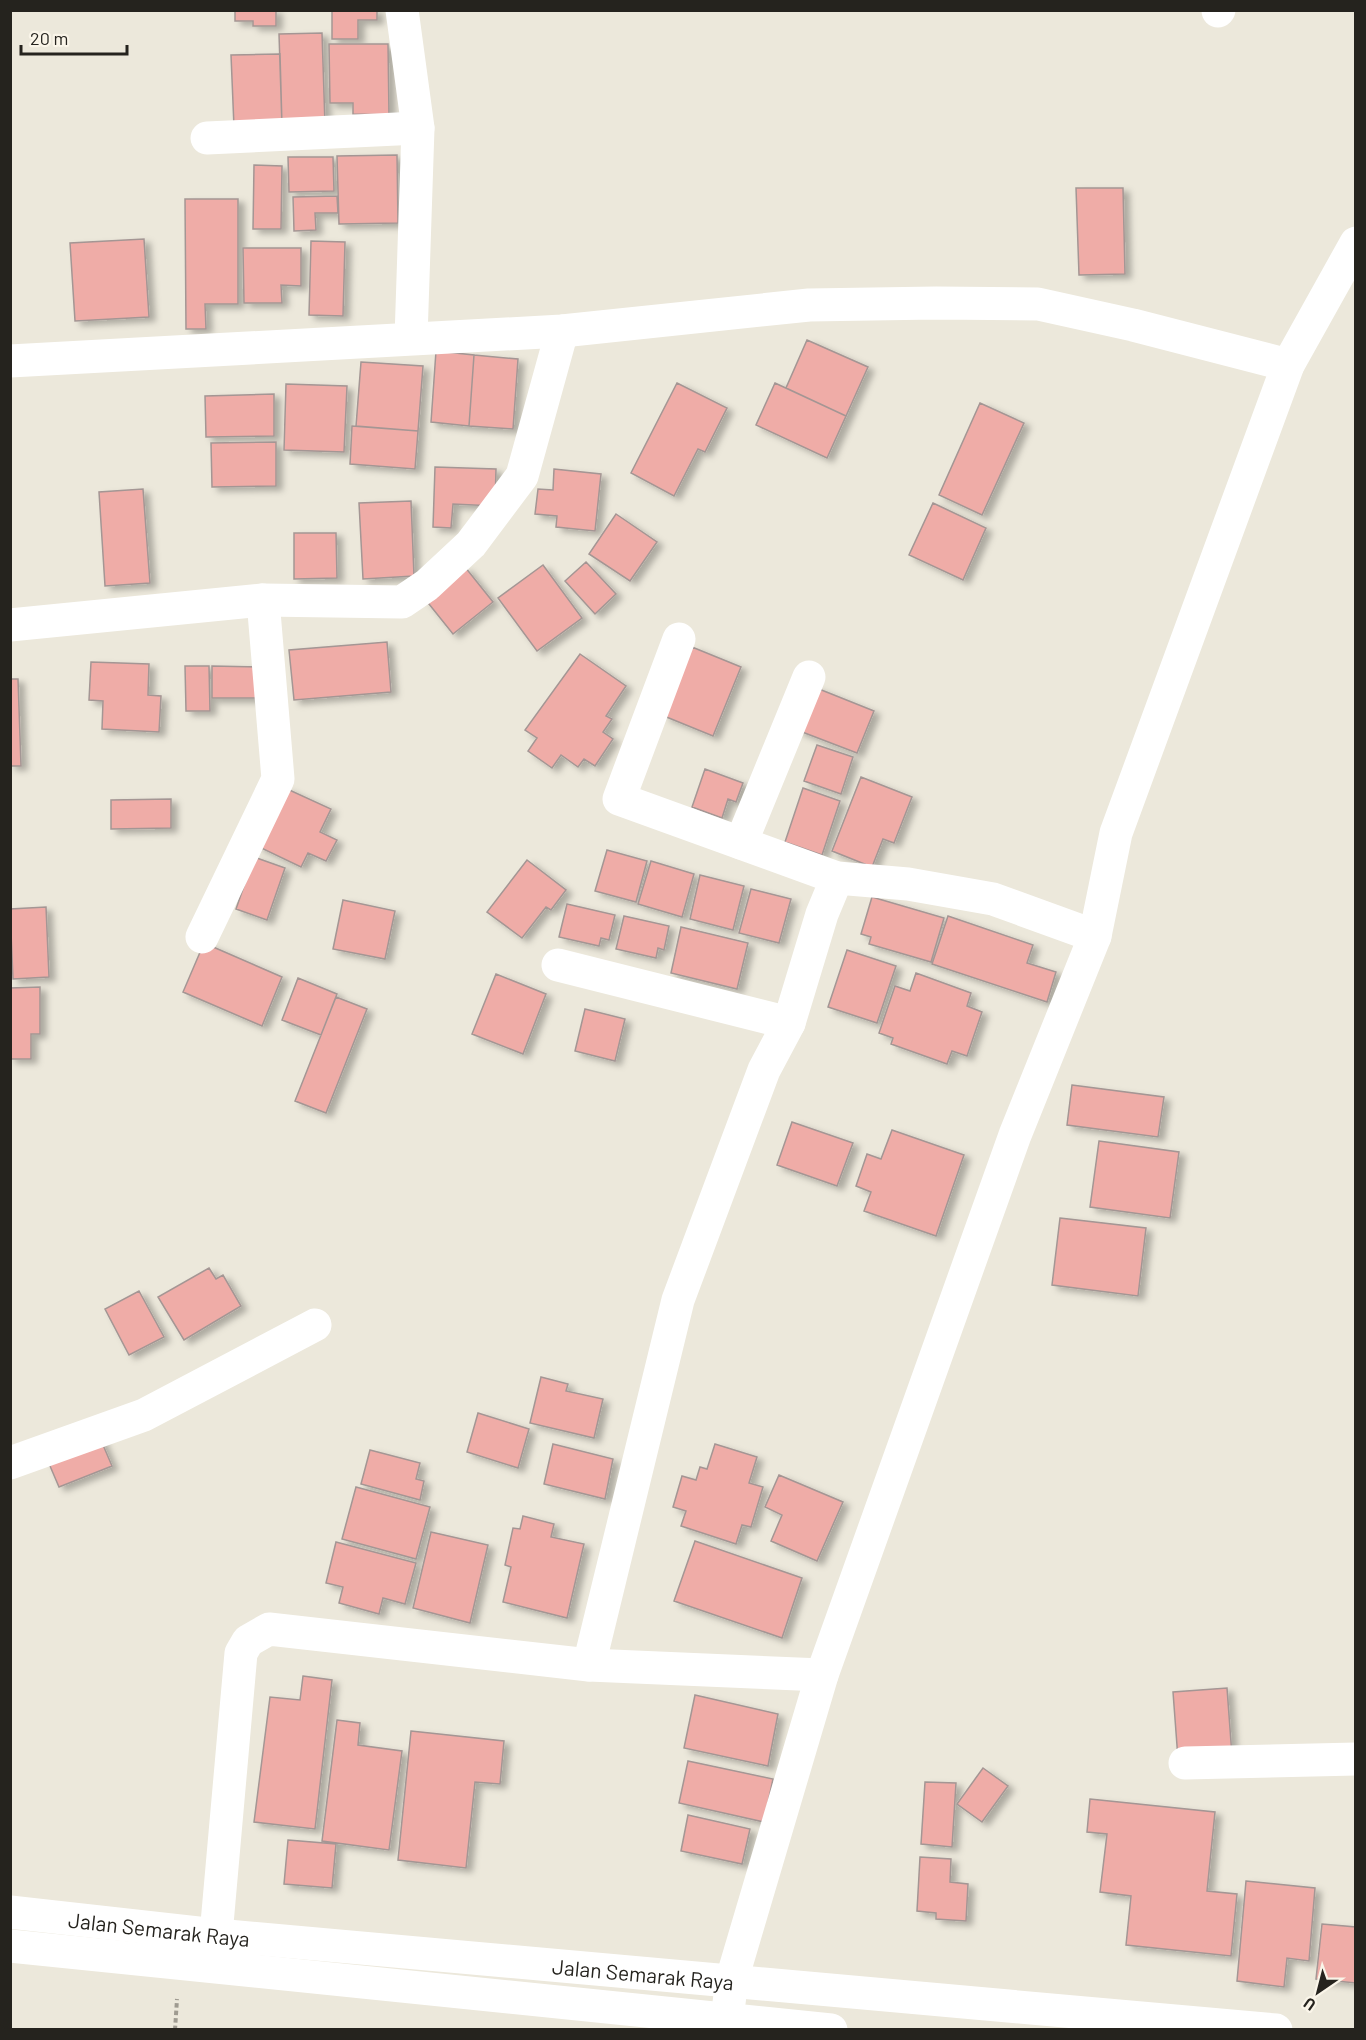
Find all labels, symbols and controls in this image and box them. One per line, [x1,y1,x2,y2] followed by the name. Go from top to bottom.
[21,18,128,56] scale bar
[30,27,68,49] text: 20 m
[67,1906,251,1950] street label: Jalan Semarak Raya
[551,1953,735,1994] street label: Jalan Semarak Raya
[1288,1962,1348,2022] north arrow
[1300,1994,1319,2015] text: U

